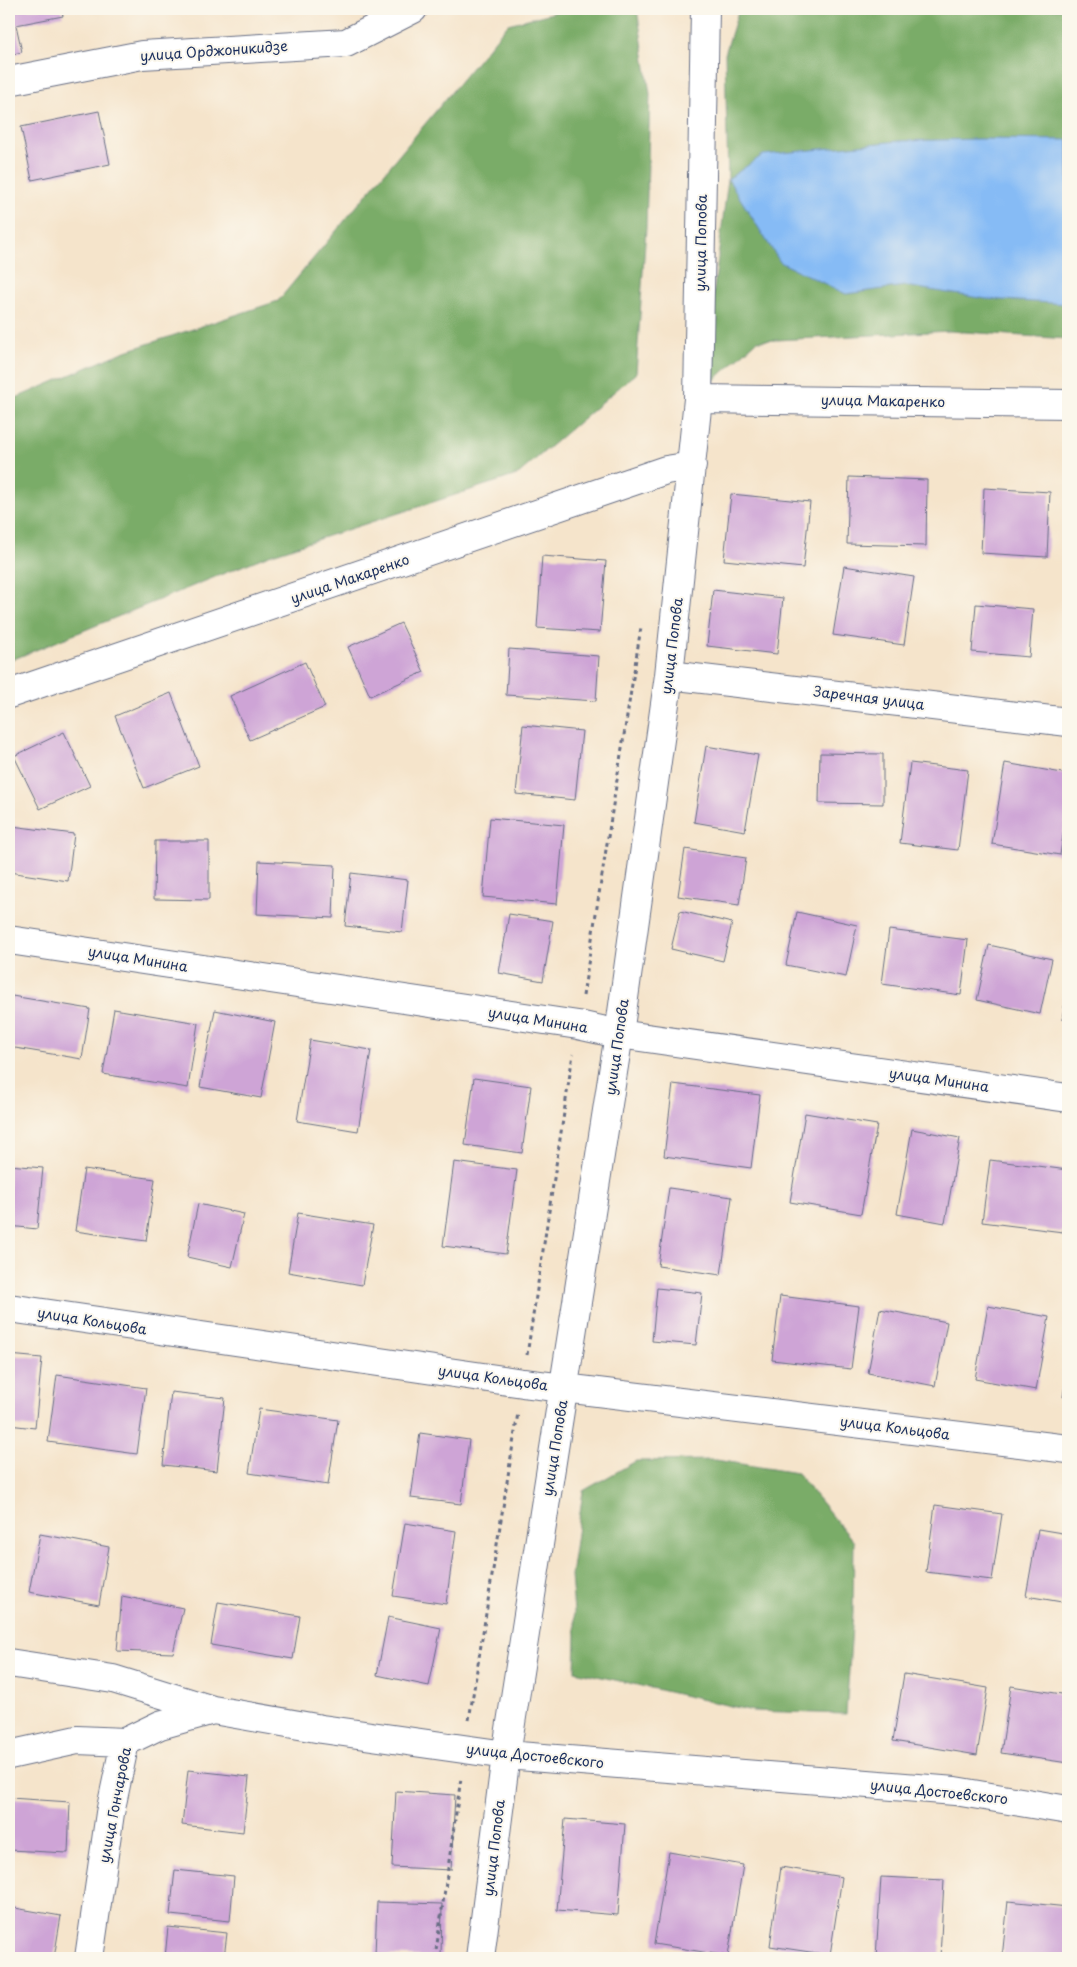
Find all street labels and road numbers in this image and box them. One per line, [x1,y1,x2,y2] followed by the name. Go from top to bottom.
[140,35,289,66] street label: улица Орджоникидзе
[689,194,712,292] street label: улица Попова
[821,389,946,412] street label: улица Макаренко
[288,548,412,609] street label: улица Макаренко
[655,596,688,695] street label: улица Попова
[812,680,926,715] street label: Заречная улица
[87,940,190,977] street label: улица Минина
[599,997,634,1097] street label: улица Попова
[487,1001,590,1038] street label: улица Минина
[888,1062,991,1097] street label: улица Минина
[36,1301,149,1340] street label: улица Кольцова
[437,1359,550,1396] street label: улица Кольцова
[537,1398,573,1498] street label: улица Попова
[839,1410,951,1445] street label: улица Кольцова
[465,1738,605,1773] street label: улица Достоевского
[93,1745,136,1865] street label: улица Гончарова
[869,1774,1009,1809] street label: улица Достоевского
[477,1798,510,1897] street label: улица Попова

